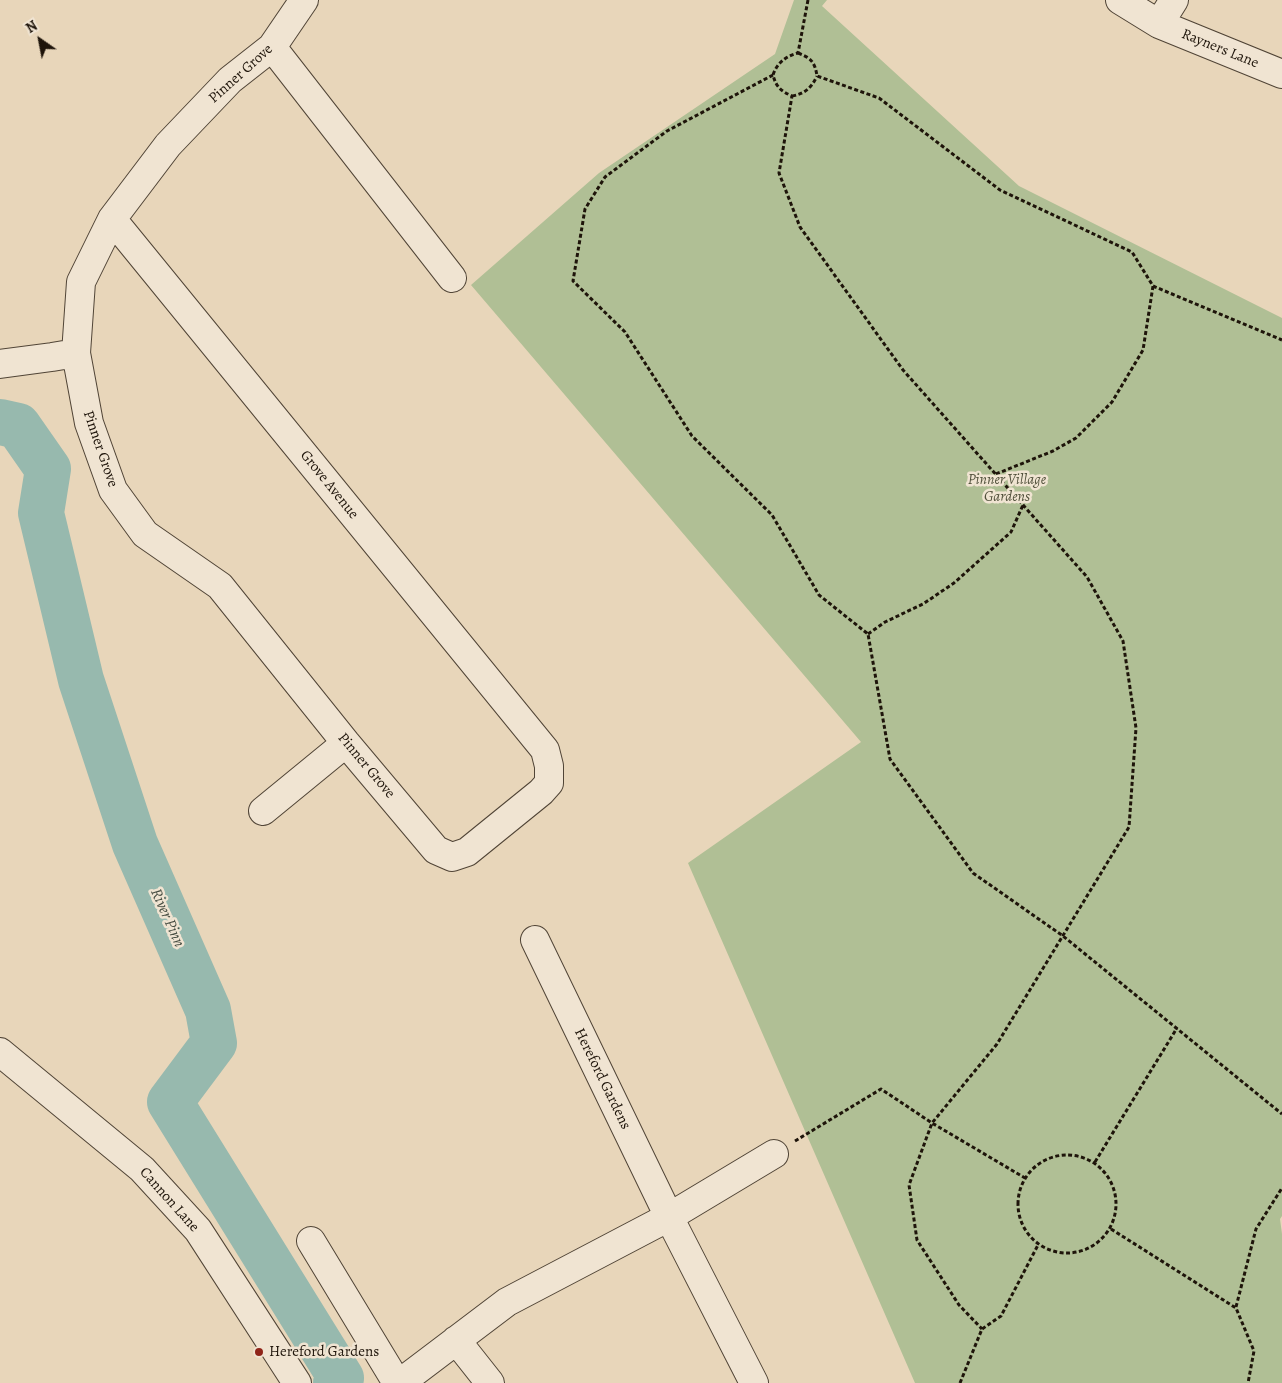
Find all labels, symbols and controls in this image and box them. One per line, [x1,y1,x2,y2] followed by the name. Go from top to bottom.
[15,15,65,65] north arrow
[22,16,41,38] text: N
[1179,25,1261,73] street label: Rayners Lane
[205,41,277,107] street label: Pinner Grove
[78,408,122,490] street label: Pinner Grove
[296,447,362,523] street label: Grove Avenue
[968,471,1046,506] park label: Pinner Village Gardens
[333,730,399,802] street label: Pinner Grove
[146,886,188,950] water label: River Pinn
[570,1025,634,1133] street label: Hereford Gardens
[135,1164,203,1236] street label: Cannon Lane
[269,1343,379,1361] place label: Hereford Gardens
[253,1346,265,1358] marker: Hereford Gardens

